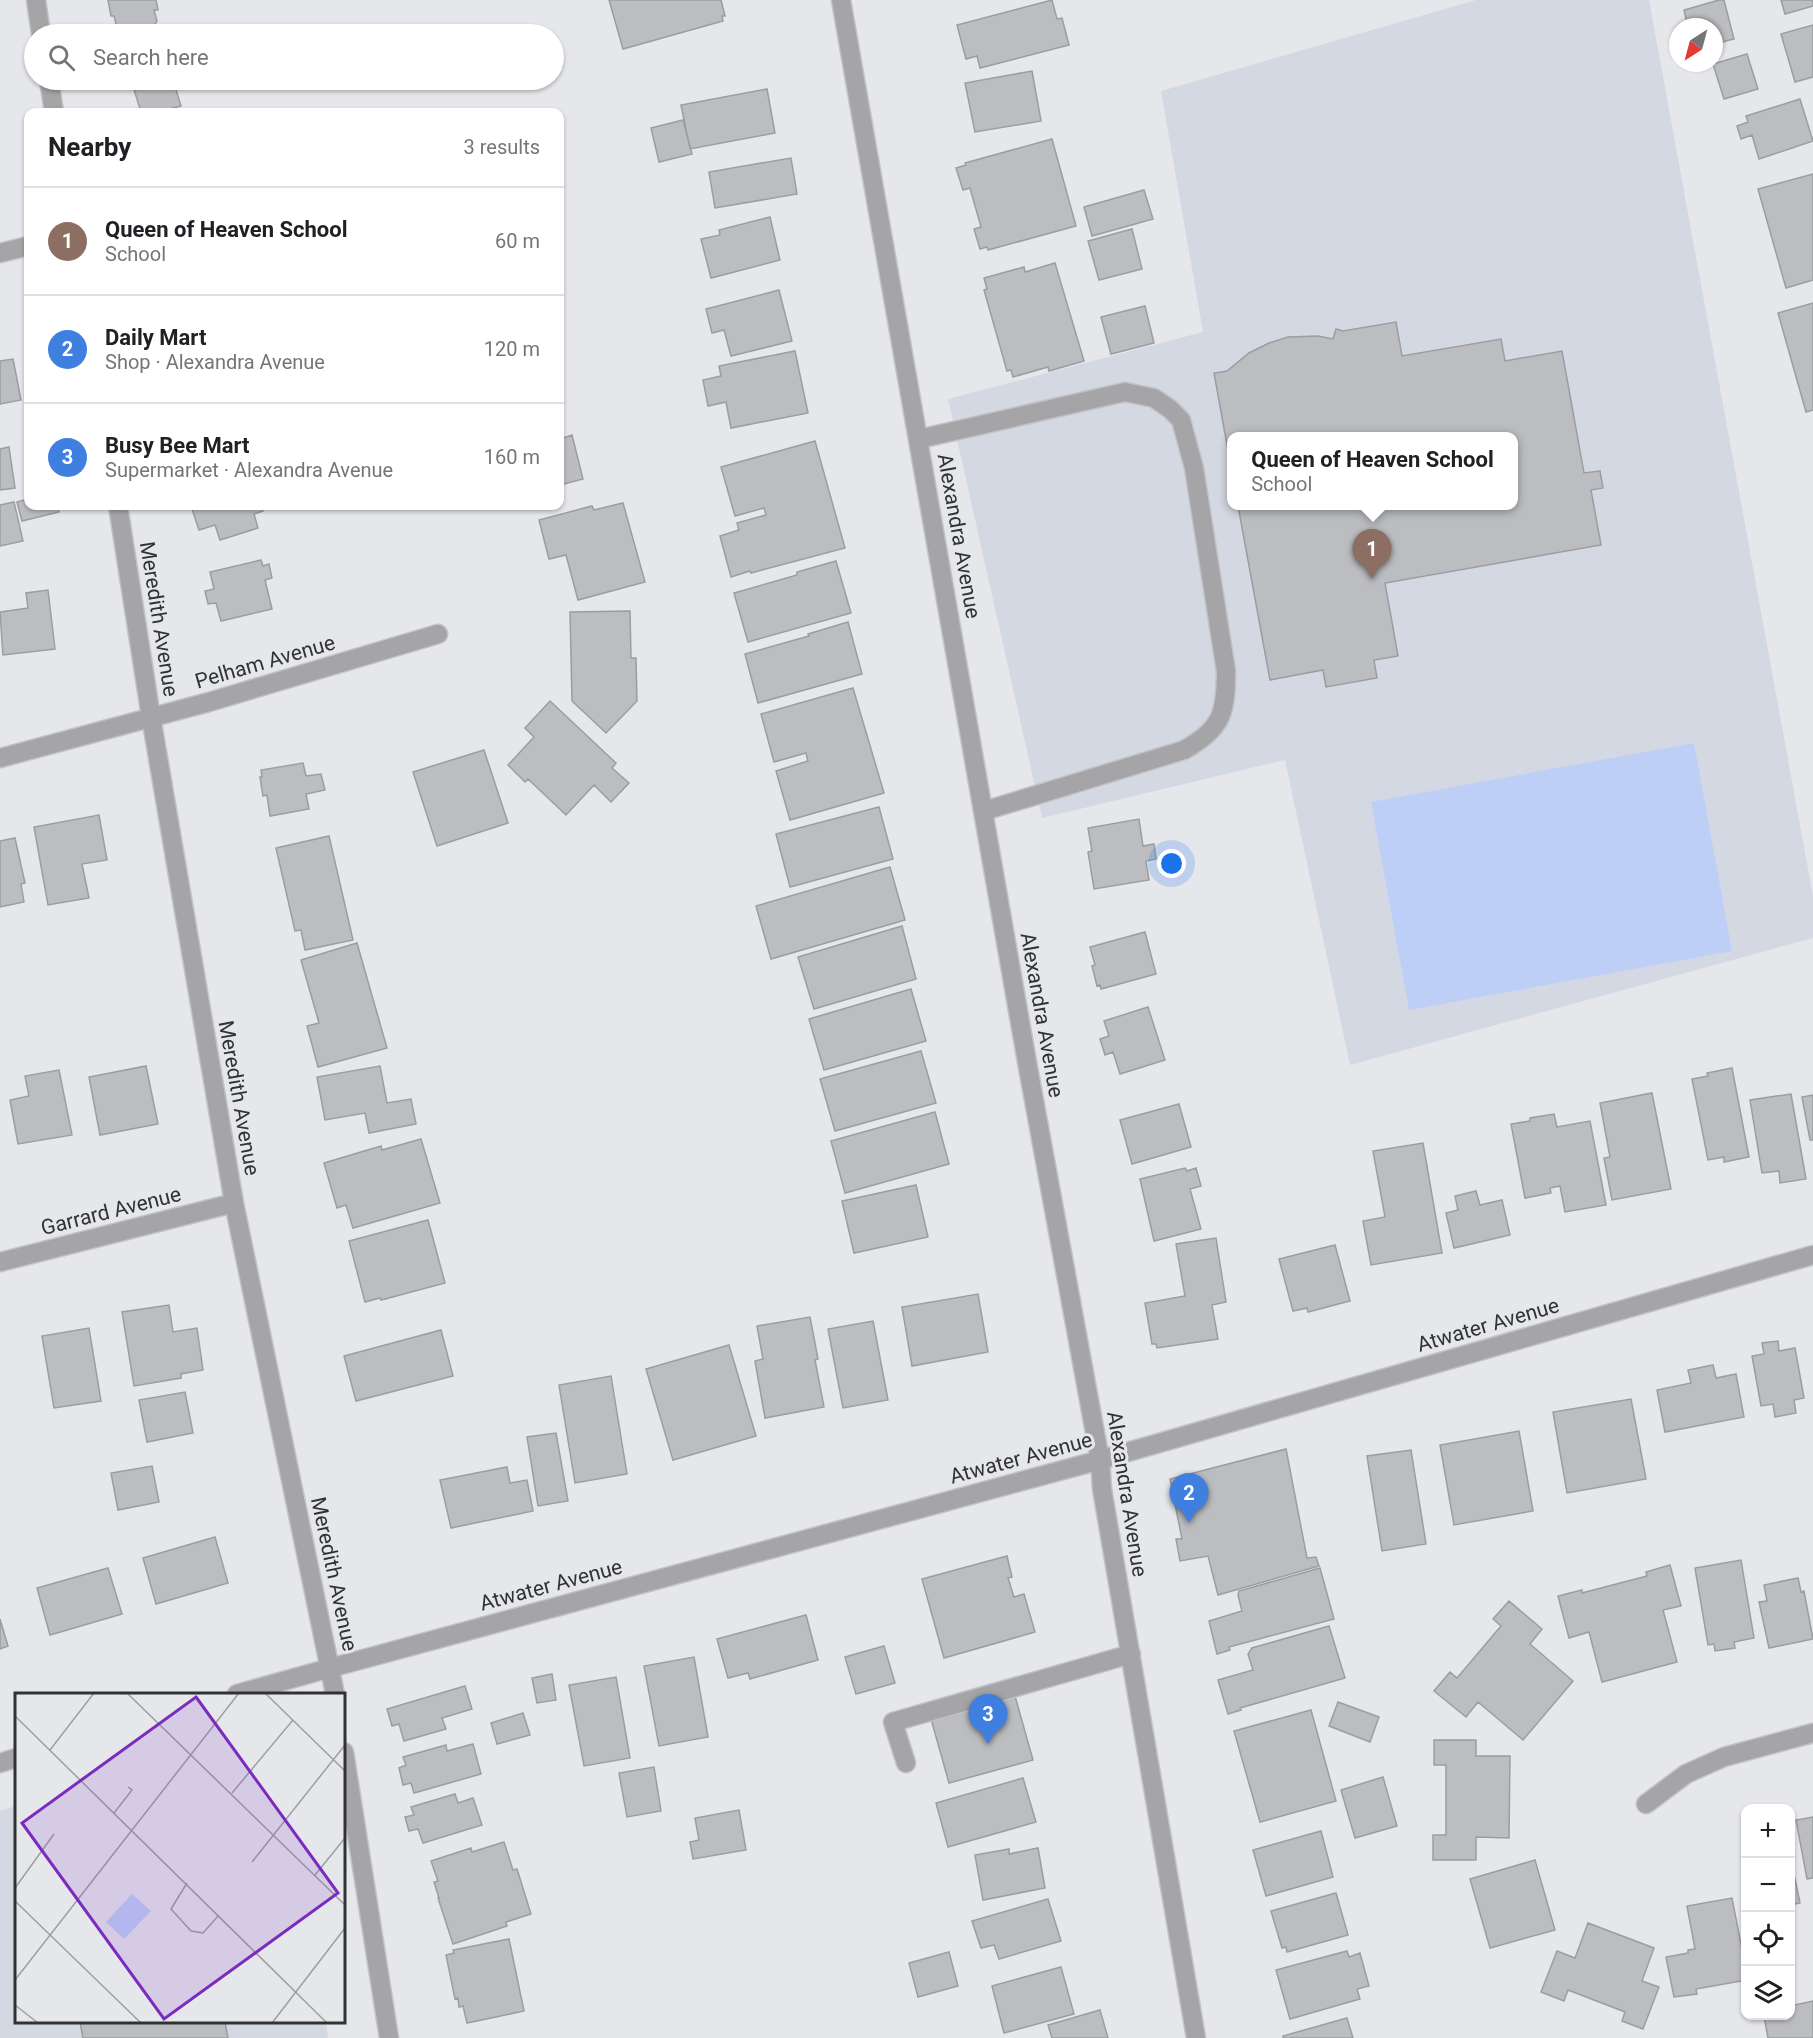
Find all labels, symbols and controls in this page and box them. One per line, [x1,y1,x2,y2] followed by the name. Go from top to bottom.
[1669,18,1723,72] north arrow
[24,24,564,90] search box
[45,41,78,74] icon: search
[93,45,209,70] text: Search here
[48,132,131,162] text: Nearby
[464,135,540,159] text: 3 results
[105,217,348,242] text: Queen of Heaven School
[62,229,73,253] text: 1
[495,229,540,253] text: 60 m
[105,242,166,266] text: School
[105,325,206,350] text: Daily Mart
[62,337,73,361] text: 2
[484,337,540,361] text: 120 m
[105,350,325,374] text: Shop · Alexandra Avenue
[1227,432,1518,510] popup
[105,433,250,458] text: Busy Bee Mart
[62,445,73,469] text: 3
[484,445,540,469] text: 160 m
[1251,447,1494,472] text: Queen of Heaven School
[933,452,985,620] street label: Alexandra Avenue
[105,458,393,482] text: Supermarket · Alexandra Avenue
[1251,472,1312,496] text: School
[1352,530,1392,579] pin: 1
[135,540,183,698] street label: Meredith Avenue
[192,631,338,693] street label: Pelham Avenue
[1157,849,1186,878] your location
[1016,931,1068,1099] street label: Alexandra Avenue
[214,1019,264,1177] street label: Meredith Avenue
[38,1182,184,1240] street label: Garrard Avenue
[1414,1293,1562,1357] street label: Atwater Avenue
[1102,1410,1152,1578] street label: Alexandra Avenue
[947,1427,1095,1489] street label: Atwater Avenue
[1170,1474,1208,1523] pin: 2
[306,1495,362,1653] street label: Meredith Avenue
[477,1554,625,1616] street label: Atwater Avenue
[15,1693,345,2023] inset map
[968,1694,1008,1744] pin: 3
[1741,1804,1795,2020] map controls
[1741,1804,1795,1858] button: +
[1741,1858,1795,1912] button: −
[1741,1912,1795,1966] button: locate
[1741,1966,1795,2020] button: layers

